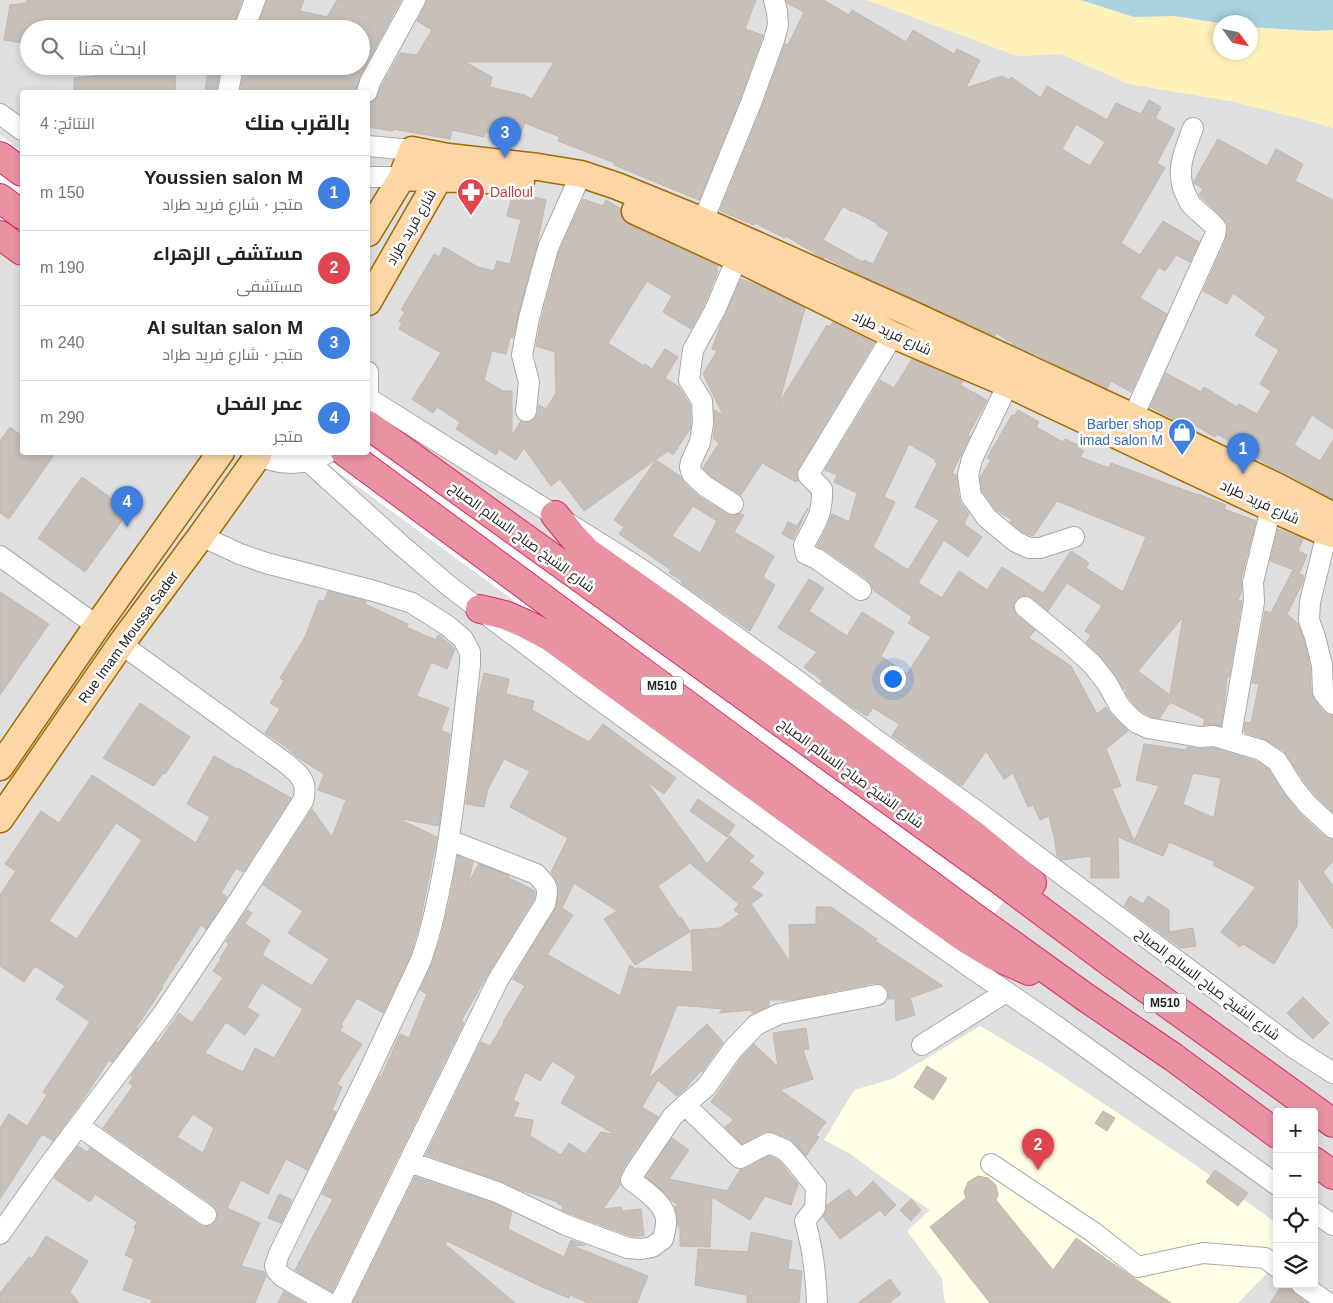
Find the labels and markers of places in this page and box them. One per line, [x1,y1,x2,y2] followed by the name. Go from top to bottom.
[489,117,521,158] pin: 3
[456,177,486,216] pharmacy icon: Dalloul
[490,184,533,200] place label: Dalloul
[1080,416,1163,448] place label: Barber shop imad salon M
[1167,417,1197,456] shop icon: Barber shop imad salon M
[1227,433,1259,474] pin: 1
[111,486,143,527] pin: 4
[1022,1129,1054,1170] pin: 2

